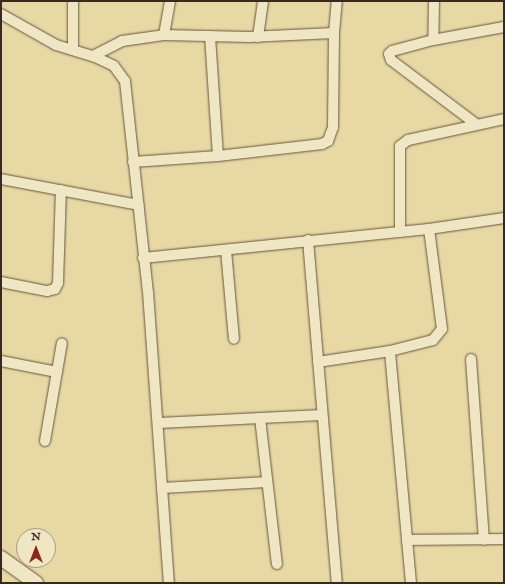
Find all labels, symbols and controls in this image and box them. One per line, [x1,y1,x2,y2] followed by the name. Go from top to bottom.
[16,528,56,568] north arrow
[31,530,41,544] text: N

